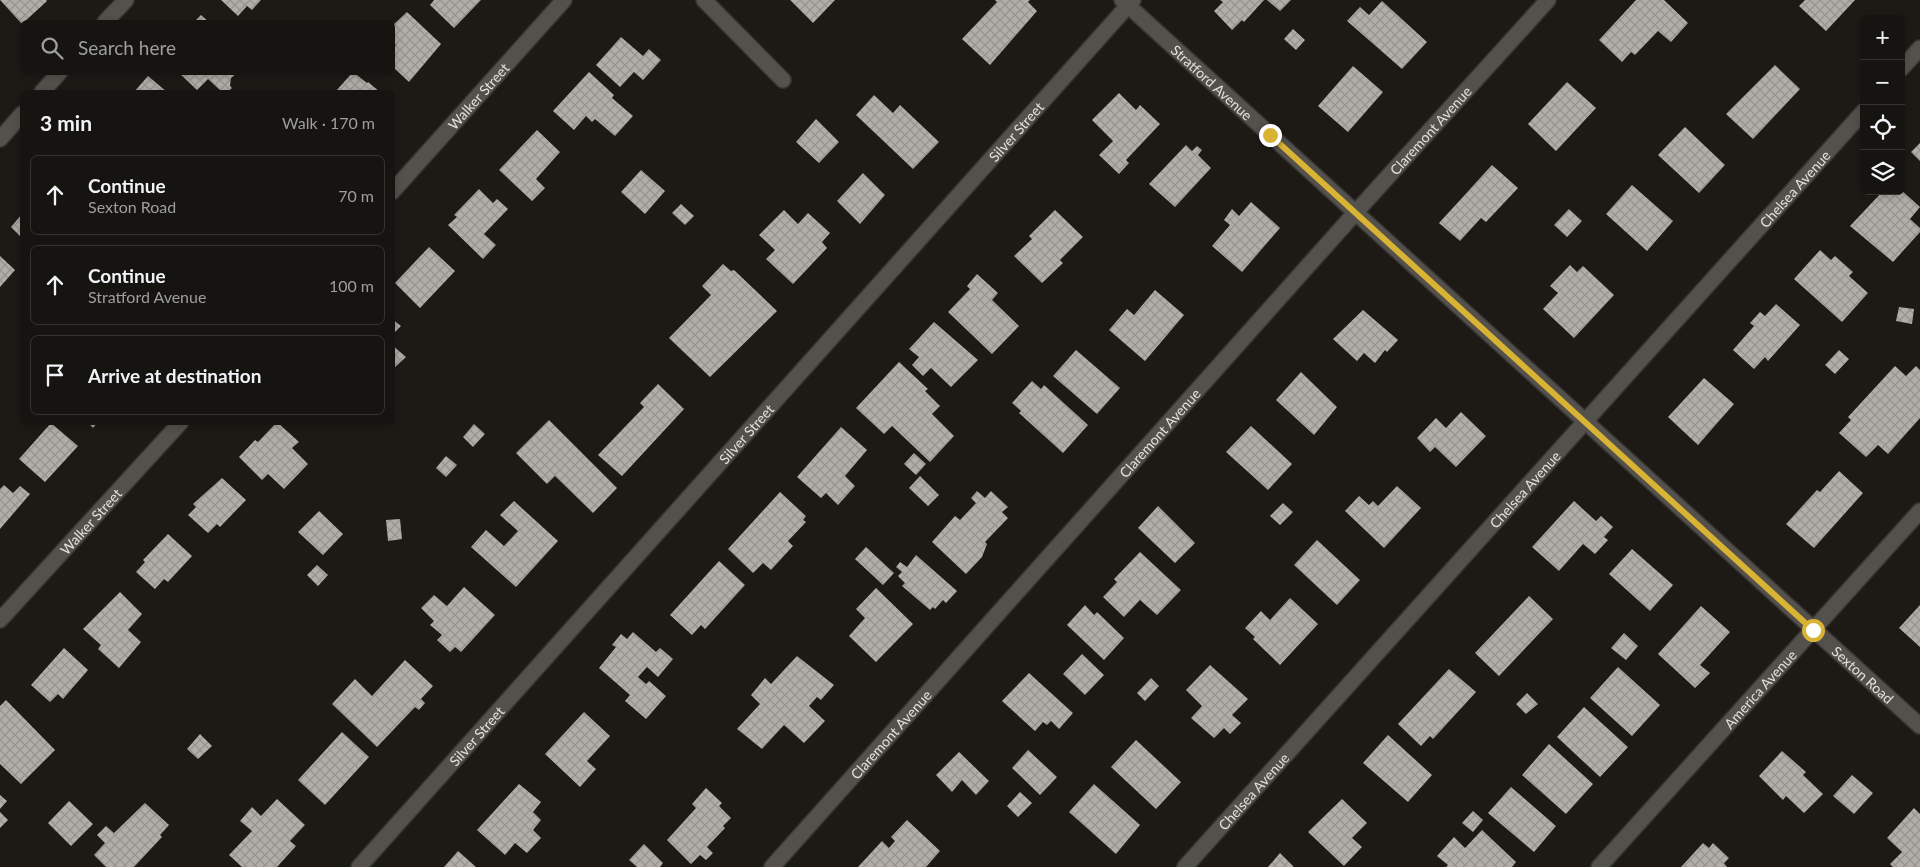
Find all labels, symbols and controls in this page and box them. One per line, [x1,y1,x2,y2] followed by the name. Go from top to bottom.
[1860,15,1905,195] map controls
[1860,15,1905,60] button: +
[20,20,395,75] search box
[38,34,66,62] icon: search
[78,36,176,59] text: Search here
[1168,41,1256,123] street label: Stratford Avenue
[444,59,512,133] street label: Walker Street
[1860,60,1905,105] button: −
[1386,82,1475,178] street label: Claremont Avenue
[985,98,1047,165] street label: Silver Street
[1860,105,1905,150] button: locate
[40,110,92,135] text: 3 min
[282,113,375,132] text: Walk · 170 m
[1259,124,1282,147] route end
[1755,146,1833,231] street label: Chelsea Avenue
[1860,150,1905,195] button: layers
[88,174,166,197] text: Continue
[41,181,69,209] icon: ahead
[338,186,374,205] text: 70 m
[88,197,176,216] text: Sexton Road
[88,264,166,287] text: Continue
[41,271,69,299] icon: ahead
[329,276,374,295] text: 100 m
[88,287,206,306] text: Stratford Avenue
[41,361,69,389] icon: arrive
[88,364,261,387] text: Arrive at destination
[1115,385,1203,481] street label: Claremont Avenue
[715,400,777,467] street label: Silver Street
[1485,447,1563,531] street label: Chelsea Avenue
[56,485,125,558] street label: Walker Street
[1802,619,1825,642] route start
[1829,642,1897,707] street label: Sexton Road
[1720,646,1800,732] street label: America Avenue
[846,686,935,782] street label: Claremont Avenue
[445,702,507,769] street label: Silver Street
[1214,749,1292,833] street label: Chelsea Avenue

